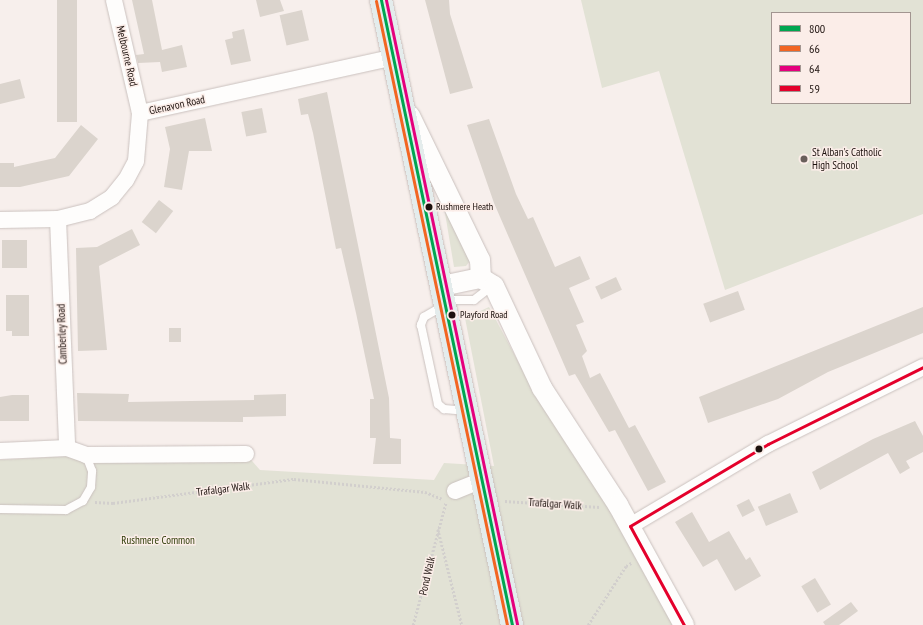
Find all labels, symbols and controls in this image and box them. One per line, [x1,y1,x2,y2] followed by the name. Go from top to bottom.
[771,12,911,104] legend
[809,21,825,36] text: 800
[114,24,140,88] street label: Melbourne Road
[809,41,820,56] text: 66
[809,61,820,76] text: 64
[809,81,820,96] text: 59
[148,93,206,117] street label: Glenavon Road
[812,146,882,172] place label: St Alban's Catholic High School
[799,154,809,164] marker: St Alban's Catholic High School
[436,201,493,213] place label: Rushmere Heath
[424,202,434,212] marker: Rushmere Heath
[54,303,70,365] street label: Camberley Road
[460,309,508,321] place label: Playford Road
[447,310,457,320] marker: Playford Road
[754,444,764,454] unlabelled marker
[195,479,251,499] street label: Trafalgar Walk
[528,496,582,512] street label: Trafalgar Walk
[121,533,195,547] park label: Rushmere Common
[416,555,438,597] street label: Pond Walk

